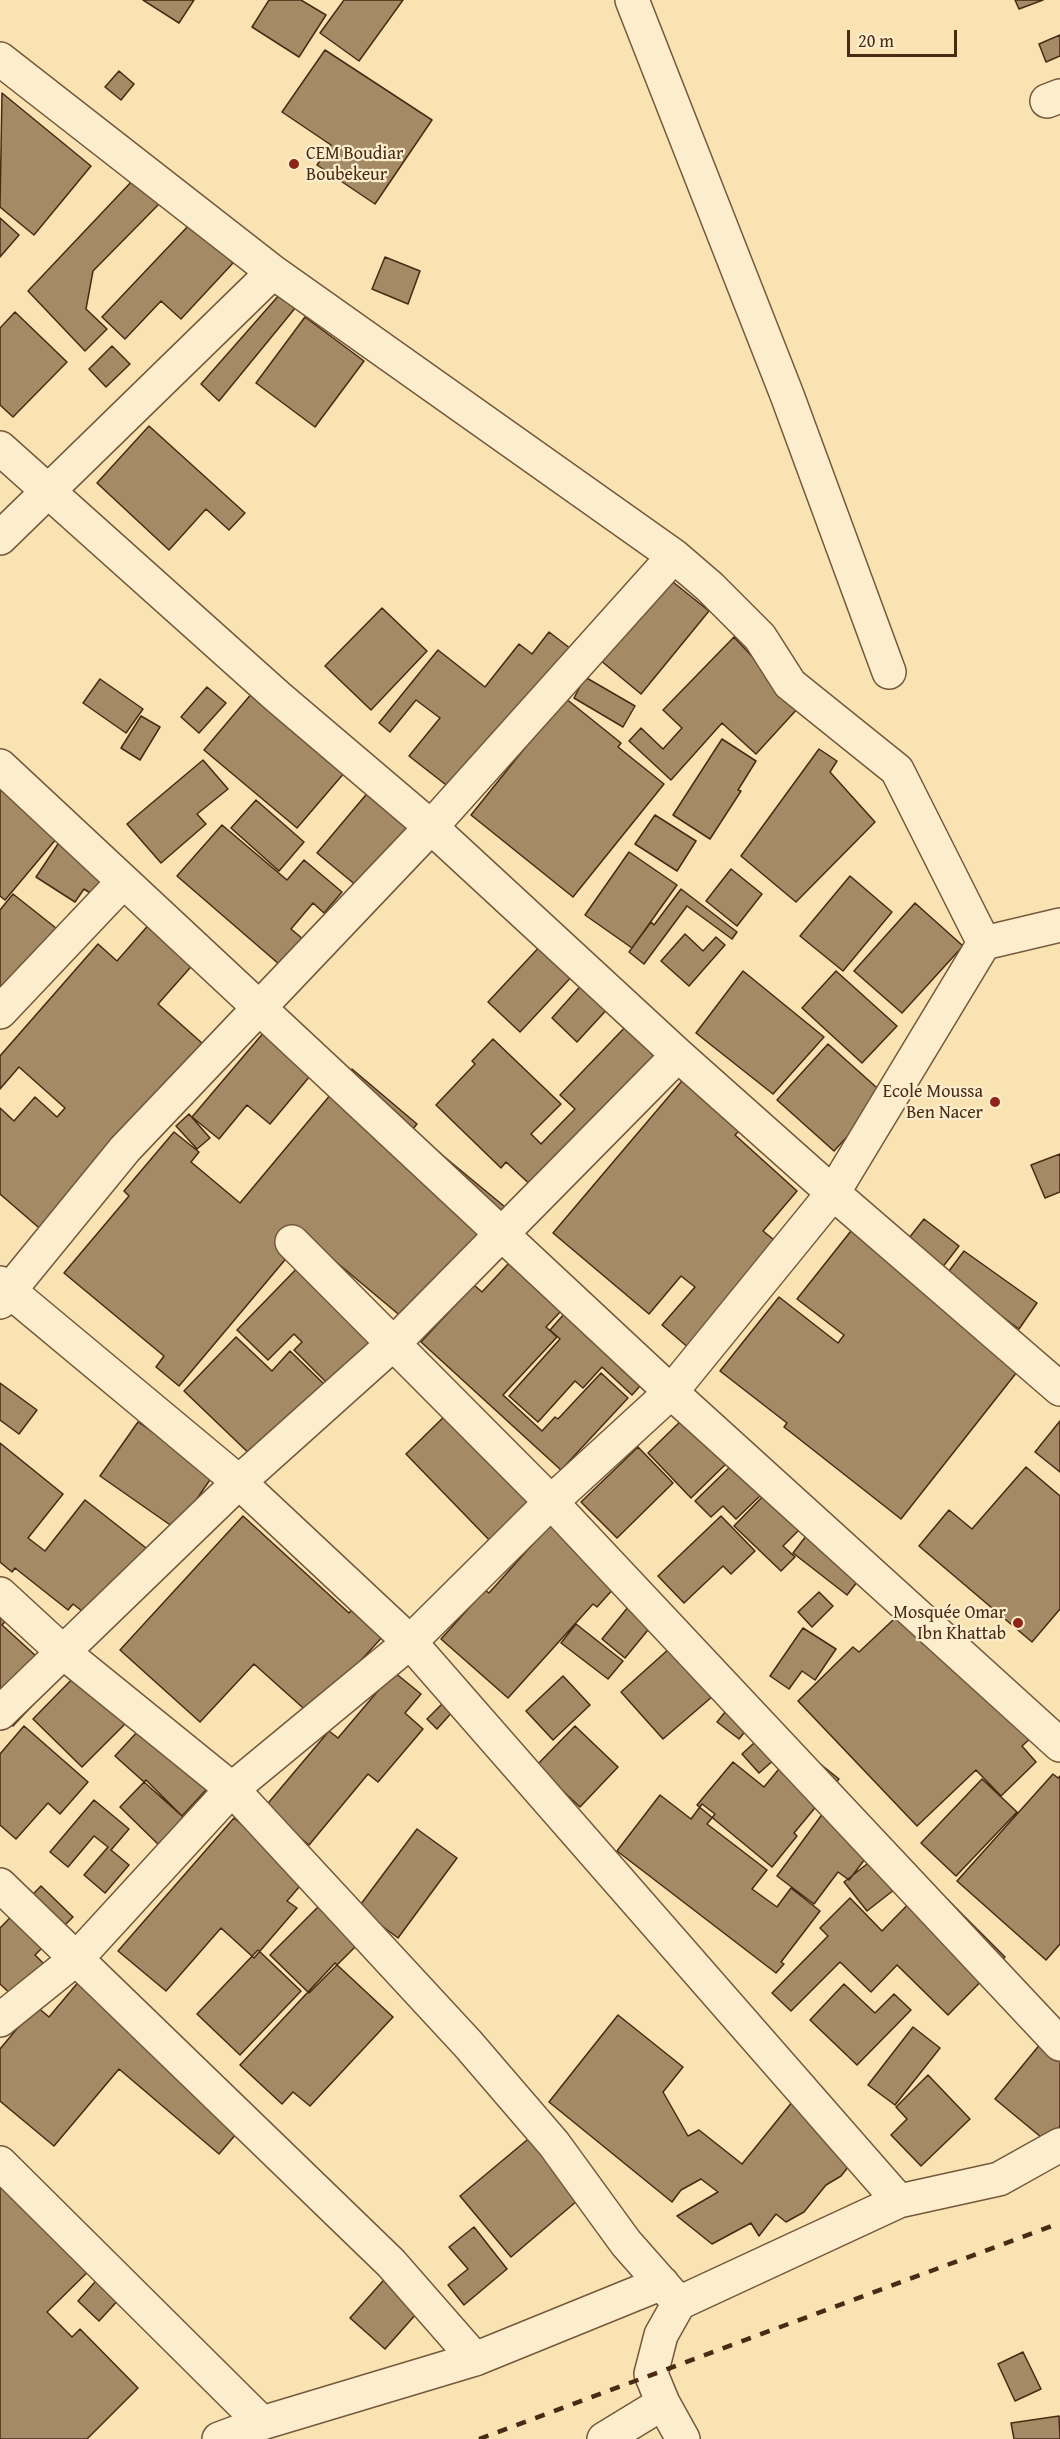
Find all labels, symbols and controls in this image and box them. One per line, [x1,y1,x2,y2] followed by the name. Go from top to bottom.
[850,18,960,56] scale bar
[858,27,894,54] text: 20 m
[306,143,403,186] place label: CEM Boudiar Boubekeur
[287,157,301,171] marker: CEM Boudiar Boubekeur
[883,1081,983,1124] place label: Ecole Moussa Ben Nacer
[988,1095,1002,1109] marker: Ecole Moussa Ben Nacer
[893,1602,1006,1644] place label: Mosquée Omar Ibn Khattab
[1011,1616,1025,1630] marker: Mosquée Omar Ibn Khattab

